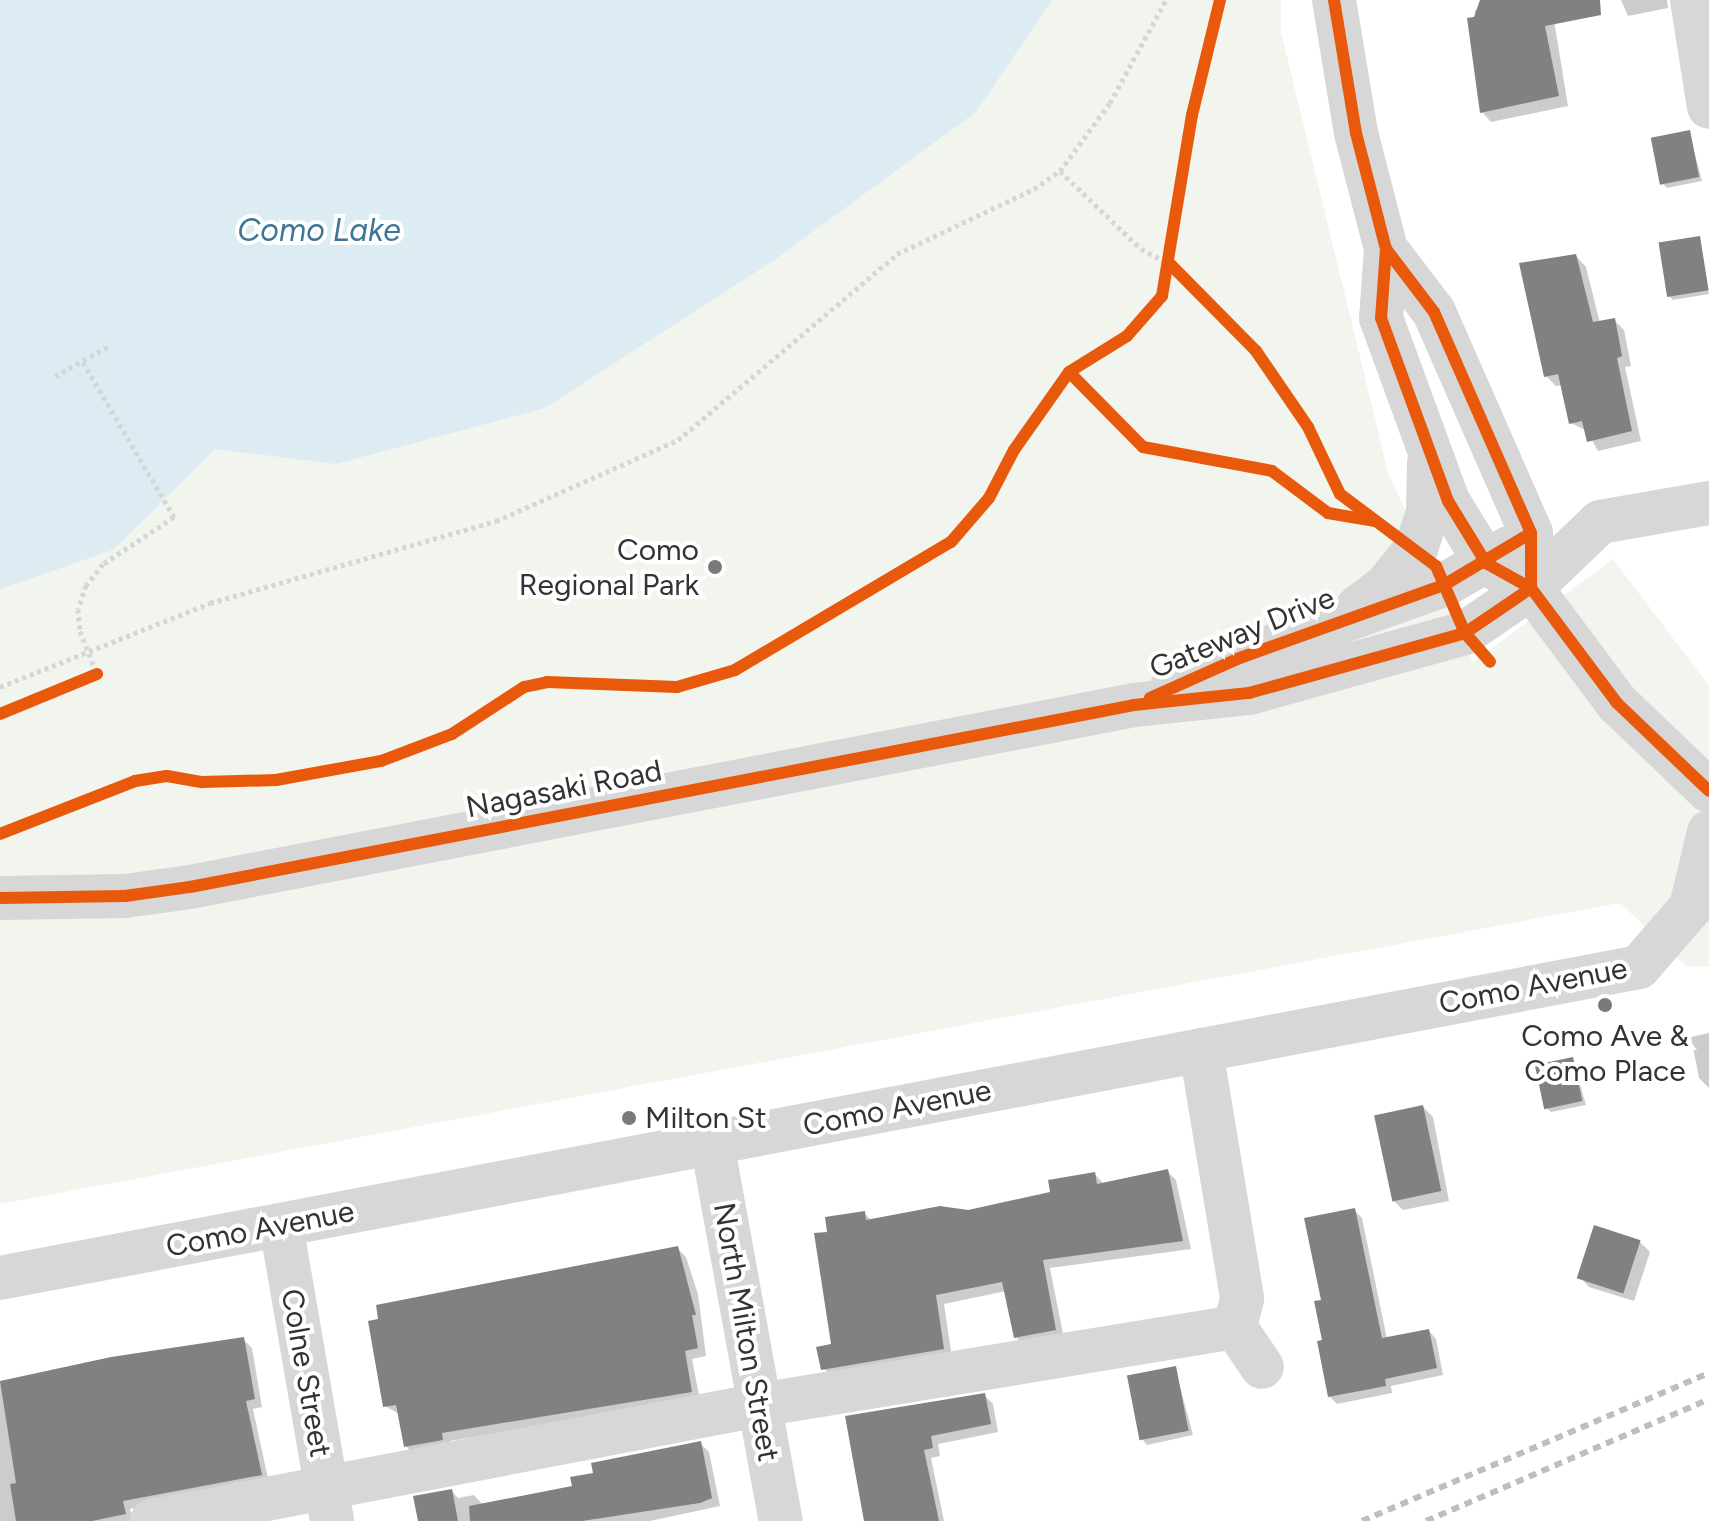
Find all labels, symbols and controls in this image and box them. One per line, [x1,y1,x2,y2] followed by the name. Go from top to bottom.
[237,211,401,249] water label: Como Lake
[519,532,699,602] place label: Como Regional Park
[706,558,724,576] marker: Como Regional Park
[1144,580,1340,686] street label: Gateway Drive
[463,752,665,826] street label: Nagasaki Road
[1436,950,1630,1022] street label: Como Avenue
[1596,996,1614,1014] marker: Como Ave & Como Place
[1521,1018,1689,1088] place label: Como Ave & Como Place
[800,1072,994,1144] street label: Como Avenue
[645,1100,767,1136] place label: Milton St
[620,1109,638,1127] marker: Milton St
[163,1193,357,1265] street label: Como Avenue
[706,1200,786,1464] street label: North Milton Street
[273,1286,339,1460] street label: Colne Street

